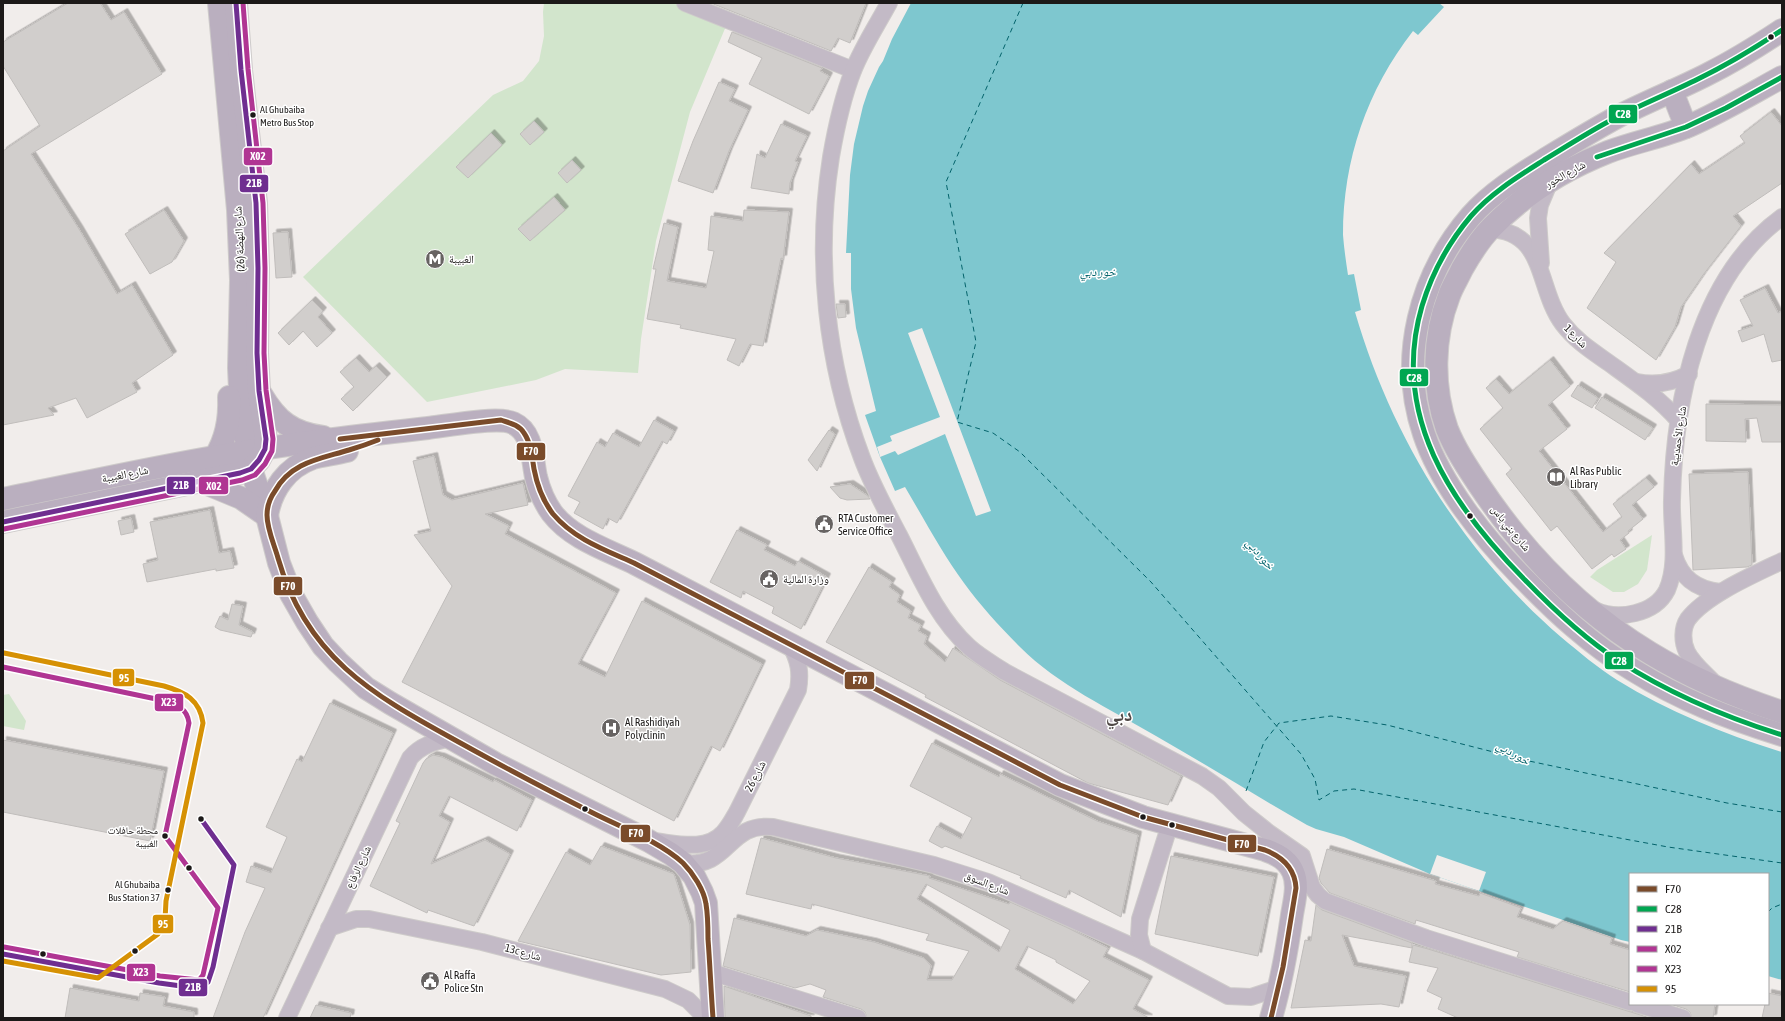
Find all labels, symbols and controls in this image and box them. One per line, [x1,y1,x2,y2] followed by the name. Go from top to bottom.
[1766,32,1776,42] unlabelled marker
[260,104,314,128] place label: Al Ghubaiba Metro Bus Stop
[1608,104,1638,124] line badge: C28
[1615,108,1631,120] text: C28
[248,110,258,120] marker: Al Ghubaiba Metro Bus Stop
[243,147,273,166] line badge: X02
[249,150,266,162] text: X02
[1542,158,1588,191] street label: شارع الخور
[239,174,269,193] line badge: 21B
[246,177,263,189] text: 21B
[231,206,248,272] street label: شارع النهضة (26)
[424,248,446,270] metro station icon: الغبيبة
[449,253,474,265] place label: الغبيبة
[1080,265,1116,282] water label: خور دبي
[1561,322,1590,351] street label: شارع 1
[1399,368,1429,387] line badge: C28
[1406,372,1422,384] text: C28
[1668,405,1689,467] street label: شارع الأحمديية
[516,442,546,461] line badge: F70
[524,445,538,457] text: F70
[101,464,150,485] street label: شارع الغبيبة
[1570,465,1622,490] place label: Al Ras Public Library
[1545,466,1567,488] library icon: Al Ras Public Library
[166,476,196,495] line badge: 21B
[198,476,229,495] line badge: X02
[173,479,190,491] text: 21B
[205,480,222,492] text: X02
[1487,503,1533,555] street label: شارع بني ياس
[1465,511,1475,521] unlabelled marker
[838,512,894,537] place label: RTA Customer Service Office
[813,513,835,535] public building icon: RTA Customer Service Office
[1241,536,1277,574] water label: خور دبي
[758,568,780,590] public building icon: وزارة المالية
[783,573,829,585] place label: وزارة المالية
[273,576,303,596] line badge: F70
[281,580,295,592] text: F70
[1604,651,1634,670] line badge: C28
[1611,655,1627,667] text: C28
[112,668,135,687] line badge: 95
[844,671,875,690] line badge: F70
[119,672,129,684] text: 95
[853,674,867,686] text: F70
[154,693,184,712] line badge: X23
[160,696,177,708] text: X23
[1106,703,1132,730] district label: دبي
[625,716,680,741] place label: Al Rashidiyah Polyclinin
[600,717,622,739] hospital icon: Al Rashidiyah Polyclinin
[1492,738,1532,771] water label: خور دبي
[742,759,769,794] street label: شارع 26
[580,804,590,814] unlabelled marker
[1138,812,1148,822] unlabelled marker
[196,814,206,824] unlabelled marker
[1167,820,1177,830] unlabelled marker
[620,824,651,843] line badge: F70
[108,825,158,849] place label: محطة حافلات الغبيبة
[629,827,643,839] text: F70
[160,831,170,841] marker: محطة حافلات الغبيبة
[1227,834,1257,853] line badge: F70
[1235,838,1249,850] text: F70
[343,844,374,891] street label: شارع الرفاع
[184,863,194,873] unlabelled marker
[963,869,1011,898] street label: شارع السوق
[1629,873,1769,1005] legend
[108,879,160,903] place label: Al Ghubaiba Bus Station 37
[1665,882,1681,896] text: F70
[163,885,173,895] marker: Al Ghubaiba Bus Station 37
[1665,902,1682,916] text: C28
[152,914,174,934] line badge: 95
[158,918,168,930] text: 95
[1665,922,1682,936] text: 21B
[503,941,542,964] street label: 13c شارع
[1665,942,1682,956] text: X02
[130,946,140,956] unlabelled marker
[38,949,48,959] unlabelled marker
[1665,962,1682,976] text: X23
[126,963,156,982] line badge: X23
[132,966,149,978] text: X23
[444,969,484,994] place label: Al Raffa Police Stn
[419,970,441,992] public building icon: Al Raffa Police Stn
[178,978,208,997] line badge: 21B
[185,981,202,993] text: 21B
[1665,982,1676,996] text: 95

